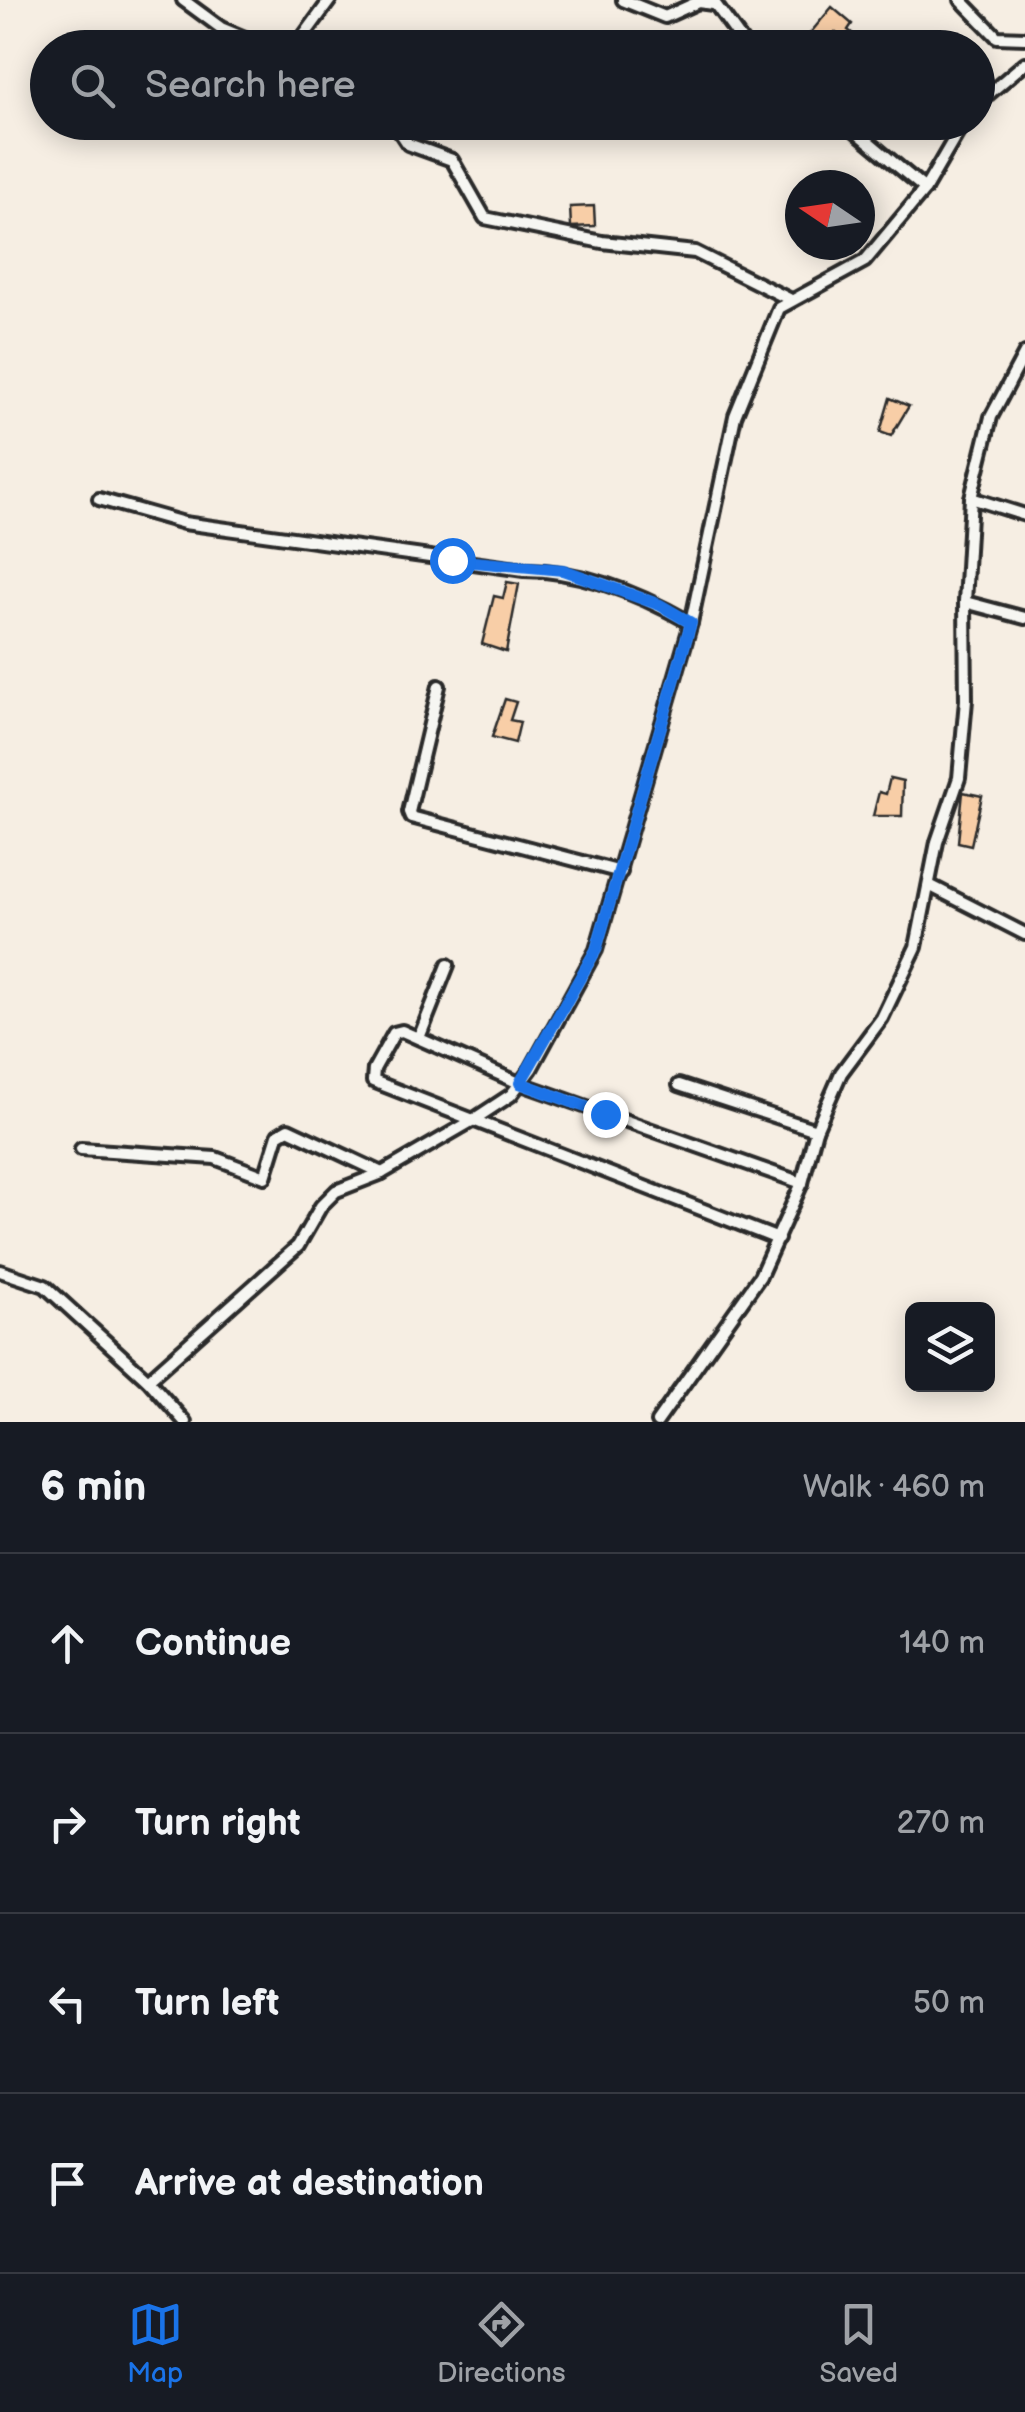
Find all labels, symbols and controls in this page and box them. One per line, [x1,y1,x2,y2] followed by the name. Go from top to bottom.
[30,30,995,140] search box
[65,58,120,113] icon: search
[145,63,356,108] text: Search here
[785,170,875,260] north arrow
[430,538,476,584] route start
[583,1092,629,1138] route end
[905,1302,995,1392] map controls
[905,1302,995,1392] button: layers
[40,1462,146,1513] text: 6 min
[803,1468,985,1507] text: Walk · 460 m
[40,1616,95,1671] icon: ahead
[135,1621,291,1666] text: Continue
[899,1624,985,1663] text: 140 m
[40,1796,95,1851] icon: right
[135,1801,300,1846] text: Turn right
[896,1804,985,1843] text: 270 m
[40,1976,95,2031] icon: left
[135,1981,279,2026] text: Turn left
[913,1984,985,2023] text: 50 m
[40,2156,95,2211] icon: arrive
[135,2161,484,2206] text: Arrive at destination
[127,2297,183,2390] tab: Map
[437,2297,566,2390] tab: Directions
[820,2297,898,2390] tab: Saved

